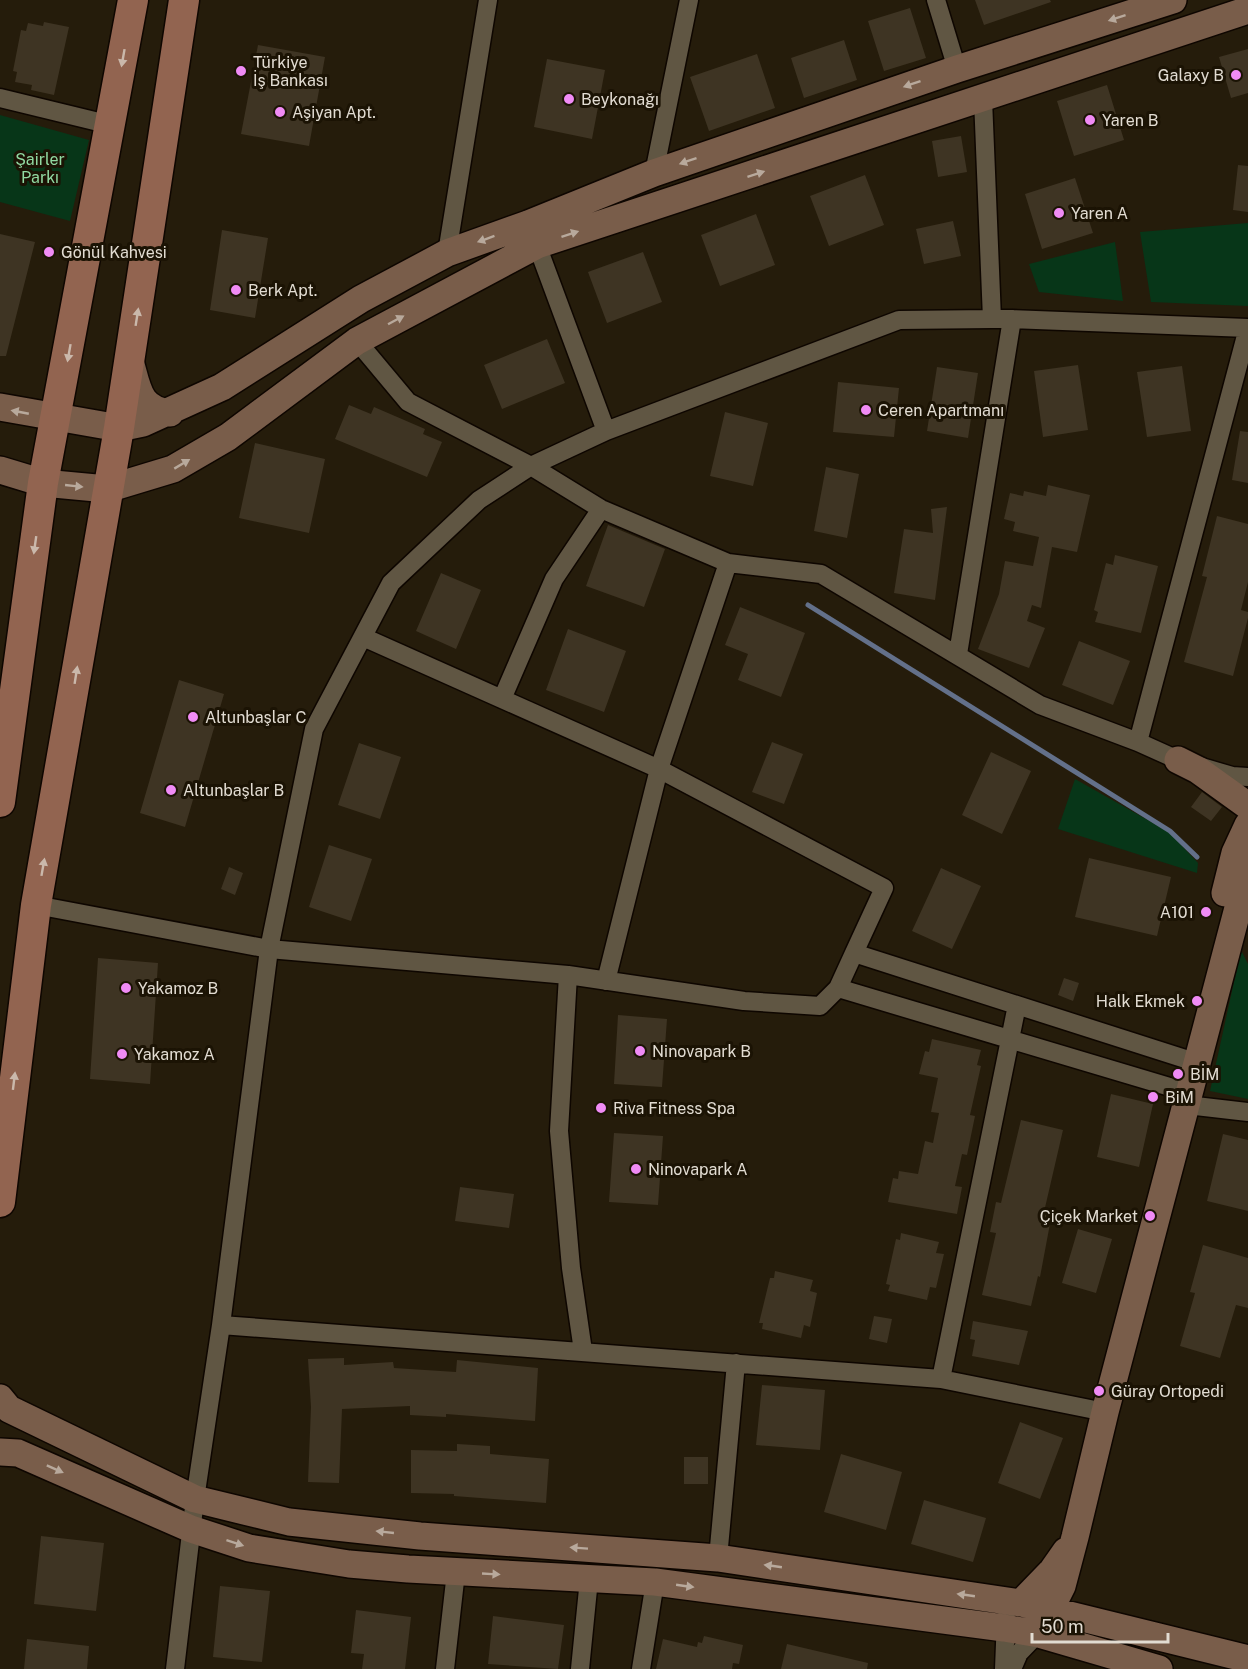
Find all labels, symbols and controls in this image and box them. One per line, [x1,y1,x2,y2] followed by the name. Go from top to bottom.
[1108,14,1126,23] one-way arrow
[118,48,127,67] one-way arrow
[253,53,328,90] place label: Türkiye İş Bankası
[234,64,248,78] marker: Türkiye İş Bankası
[1158,66,1224,85] place label: Galaxy B
[1229,68,1243,82] marker: Galaxy B
[903,80,921,90] one-way arrow
[581,90,659,109] place label: Beykonağı
[562,92,576,106] marker: Beykonağı
[292,103,376,122] place label: Aşiyan Apt.
[273,105,287,119] marker: Aşiyan Apt.
[1102,111,1159,130] place label: Yaren B
[1083,113,1097,127] marker: Yaren B
[15,150,65,187] park label: Şairler Parkı
[679,157,697,166] one-way arrow
[747,168,765,178] one-way arrow
[1071,204,1128,223] place label: Yaren A
[1052,206,1066,220] marker: Yaren A
[562,229,580,239] one-way arrow
[477,235,495,245] one-way arrow
[61,243,167,262] place label: Gönül Kahvesi
[42,245,56,259] marker: Gönül Kahvesi
[248,281,317,300] place label: Berk Apt.
[229,283,243,297] marker: Berk Apt.
[132,308,141,327] one-way arrow
[388,315,405,325] one-way arrow
[64,343,73,362] one-way arrow
[878,401,1004,420] place label: Ceren Apartmanı
[859,403,873,417] marker: Ceren Apartmanı
[11,406,29,416] one-way arrow
[174,458,190,469] one-way arrow
[64,481,83,491] one-way arrow
[30,535,40,554] one-way arrow
[72,666,81,685] one-way arrow
[205,708,306,727] place label: Altunbaşlar C
[186,710,200,724] marker: Altunbaşlar C
[183,781,284,800] place label: Altunbaşlar B
[164,783,178,797] marker: Altunbaşlar B
[39,858,48,877] one-way arrow
[1160,903,1194,922] place label: A101
[1199,905,1213,919] marker: A101
[138,979,218,998] place label: Yakamoz B
[119,981,133,995] marker: Yakamoz B
[1096,992,1185,1011] place label: Halk Ekmek
[1190,994,1204,1008] marker: Halk Ekmek
[652,1042,751,1061] place label: Ninovapark B
[633,1044,647,1058] marker: Ninovapark B
[134,1045,215,1064] place label: Yakamoz A
[115,1047,129,1061] marker: Yakamoz A
[1190,1064,1220,1084] place label: BİM
[1171,1067,1185,1081] marker: BİM
[9,1072,18,1091] one-way arrow
[1165,1088,1194,1107] place label: BiM
[1146,1090,1160,1104] marker: BiM
[613,1099,735,1118] place label: Riva Fitness Spa
[594,1101,608,1115] marker: Riva Fitness Spa
[648,1160,748,1179] place label: Ninovapark A
[629,1162,643,1176] marker: Ninovapark A
[1040,1207,1138,1226] place label: Çiçek Market
[1143,1209,1157,1223] marker: Çiçek Market
[1111,1382,1224,1401] place label: Güray Ortopedi
[1092,1384,1106,1398] marker: Güray Ortopedi
[46,1465,64,1474] one-way arrow
[375,1528,394,1537] one-way arrow
[226,1539,244,1549] one-way arrow
[570,1543,589,1553] one-way arrow
[764,1561,783,1570] one-way arrow
[481,1569,500,1578] one-way arrow
[676,1581,695,1591] one-way arrow
[956,1590,975,1599] one-way arrow
[1032,1606,1168,1644] scale bar
[1041,1616,1084,1637] text: 50 m

